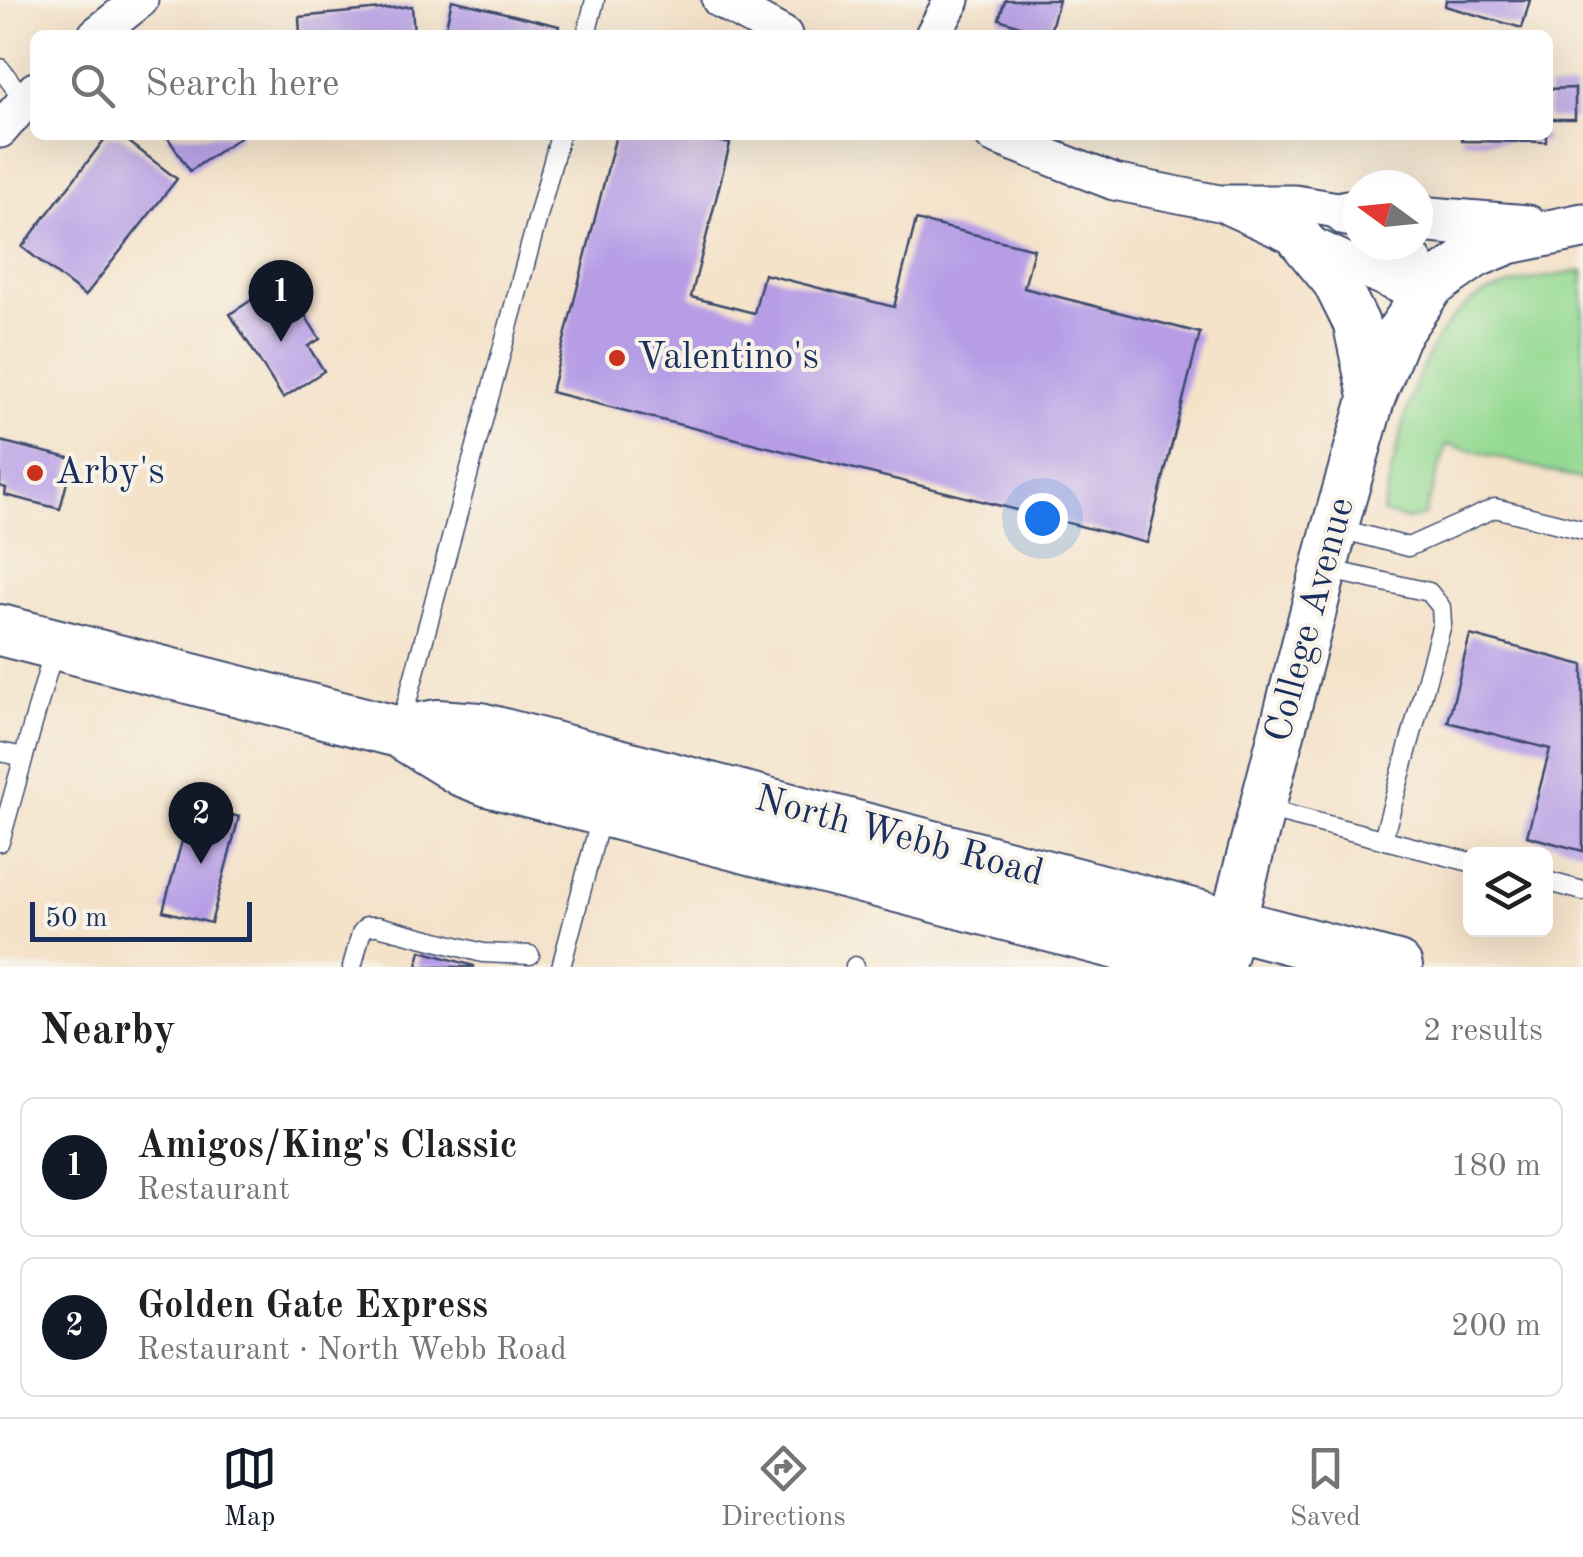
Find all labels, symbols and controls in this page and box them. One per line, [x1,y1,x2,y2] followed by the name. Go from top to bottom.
[30,30,1553,140] search box
[65,58,120,113] icon: search
[145,66,340,104] text: Search here
[1343,170,1433,260] north arrow
[248,260,314,342] pin: 1
[637,339,819,377] place label: Valentino's
[606,347,628,369] marker: Valentino's
[55,454,165,492] place label: Arby's
[24,462,46,484] marker: Arby's
[1017,493,1068,544] your location
[1260,494,1362,746] street label: College Avenue
[751,780,1047,894] street label: North Webb Road
[168,782,234,864] pin: 2
[1463,847,1553,937] map controls
[1463,847,1553,937] button: layers
[30,897,252,941] scale bar
[45,905,108,933] text: 50 m
[40,1011,176,1053] text: Nearby
[1423,1016,1543,1048] text: 2 results
[137,1128,518,1166] text: Amigos/King's Classic
[65,1151,84,1183] text: 1
[1451,1151,1541,1183] text: 180 m
[137,1175,290,1207] text: Restaurant
[137,1288,488,1326] text: Golden Gate Express
[65,1311,84,1343] text: 2
[1451,1311,1541,1343] text: 200 m
[137,1335,567,1367] text: Restaurant · North Webb Road
[222,1441,277,1536] tab: Map
[721,1441,846,1536] tab: Directions
[1290,1441,1361,1536] tab: Saved

